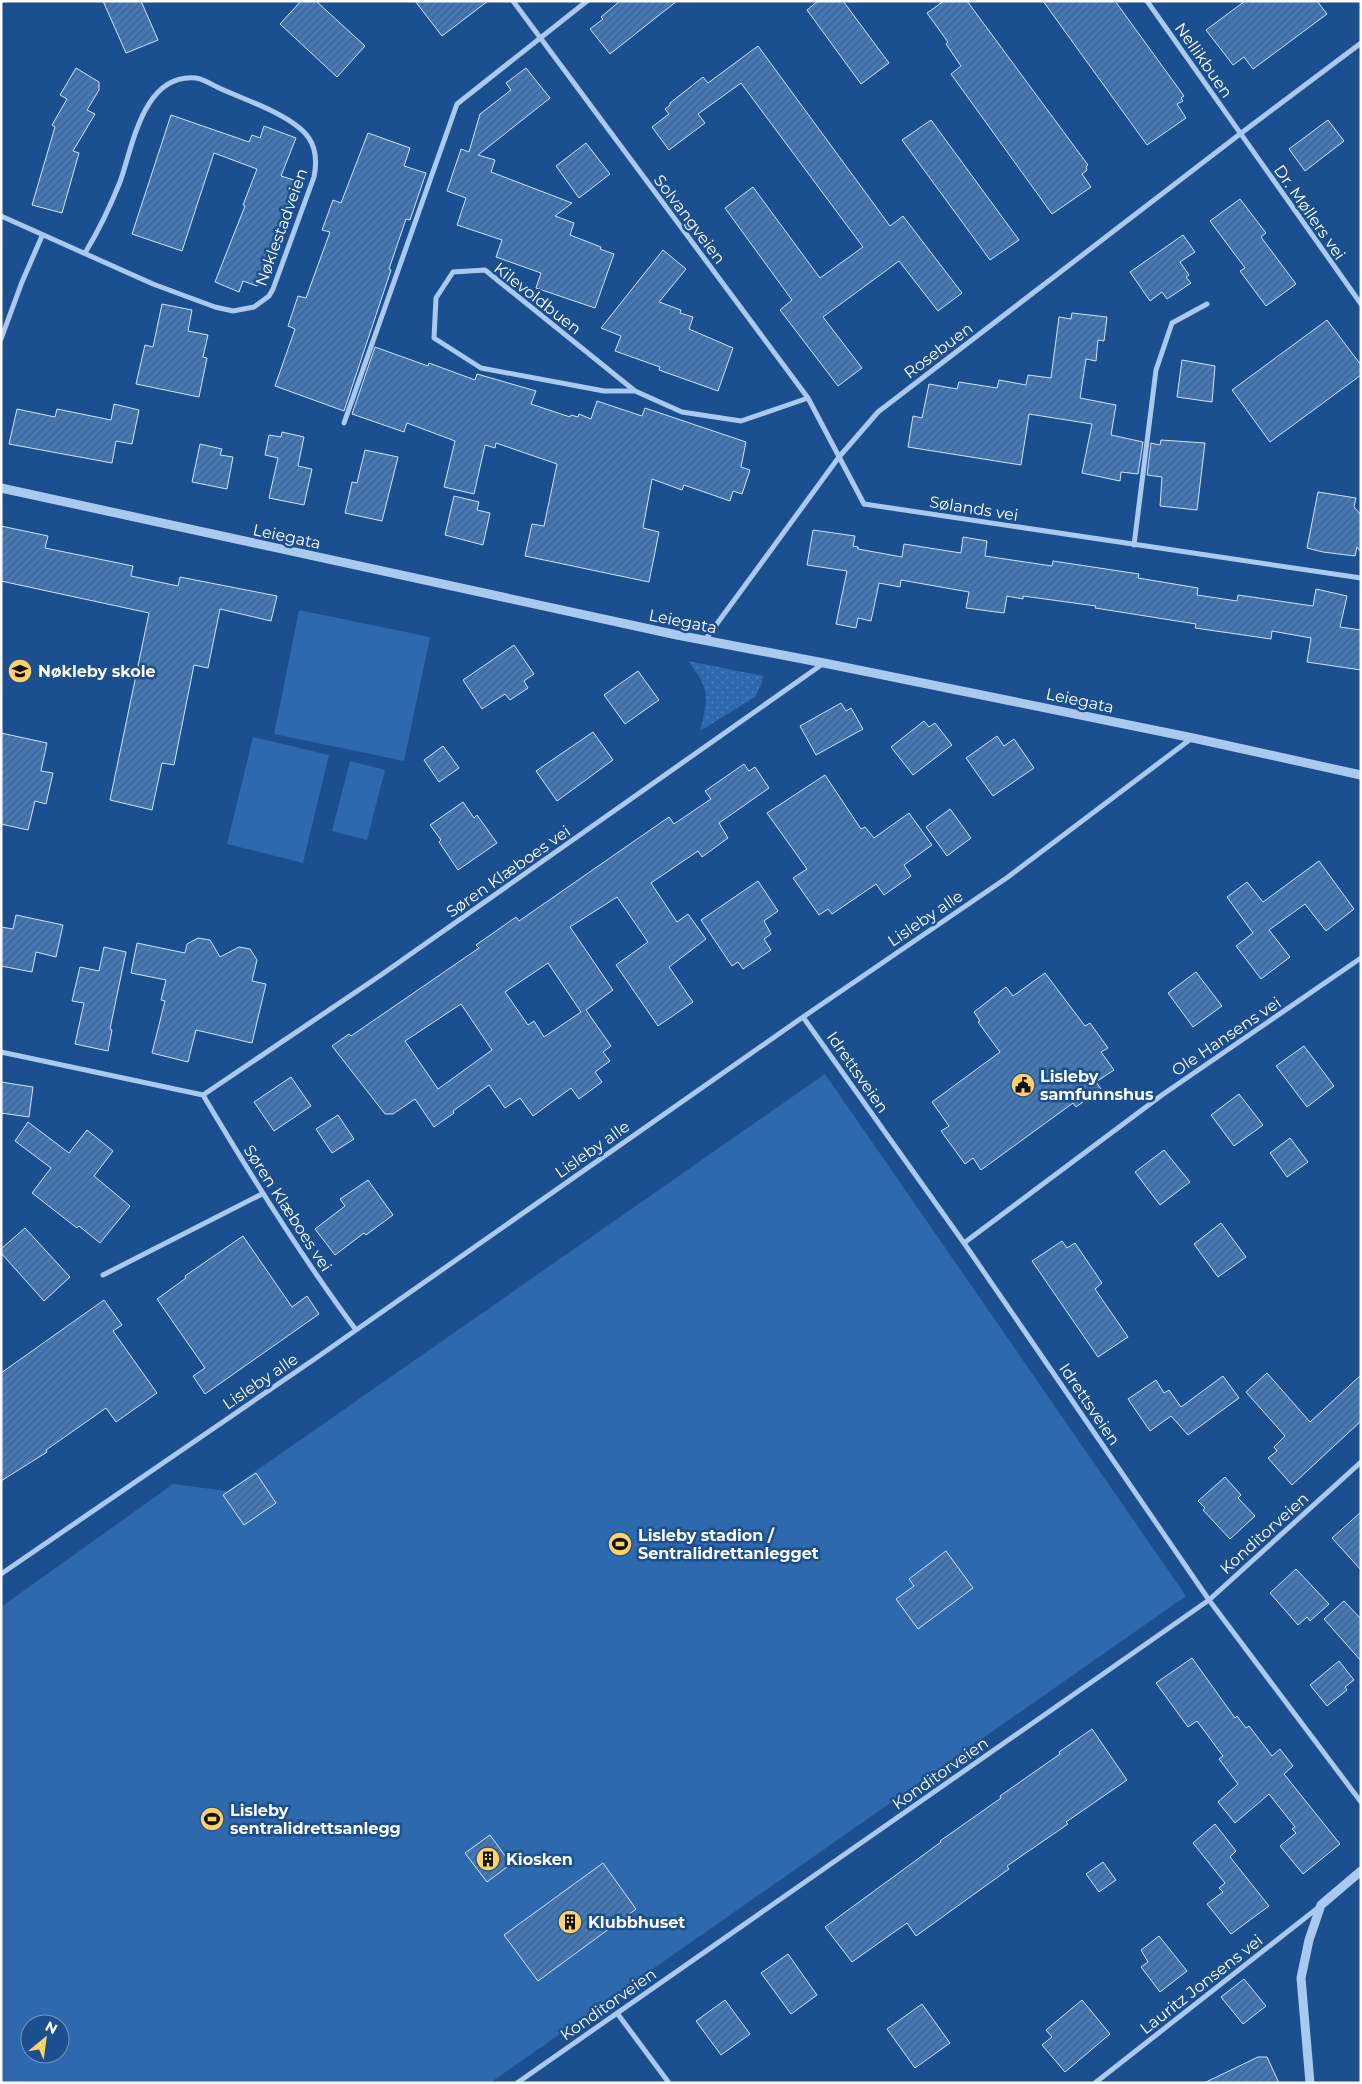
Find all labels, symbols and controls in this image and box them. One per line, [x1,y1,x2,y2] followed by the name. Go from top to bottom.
[1171,19,1236,101] street label: Nellikbuen
[1270,161,1349,263] street label: Dr. Møllers vei
[251,166,312,289] street label: Nøklestadveien
[650,171,729,268] street label: Solvangveien
[490,259,585,338] street label: Kilevoldbuen
[900,318,976,382] street label: Rosebuen
[928,492,1020,525] street label: Sølands vei
[251,520,323,553] street label: Leiegata
[647,606,719,637] street label: Leiegata
[7,658,33,684] school or university icon: Nøkleby skole
[38,662,156,681] place label: Nøkleby skole
[1044,684,1116,717] street label: Leiegata
[443,821,574,921] street label: Søren Klæboes vei
[884,886,967,951] street label: Lisleby alle
[1168,993,1284,1080] street label: Ole Hansens vei
[823,1028,893,1117] street label: Idrettsveien
[1040,1067,1154,1104] place label: Lisleby samfunnshus
[1010,1072,1036,1098] public building icon: Lisleby samfunnshus
[551,1117,633,1182] street label: Lisleby alle
[240,1141,336,1275] street label: Søren Klæboes vei
[219,1349,302,1414] street label: Lisleby alle
[1055,1360,1124,1449] street label: Idrettsveien
[1216,1489,1313,1578] street label: Konditorveien
[638,1526,819,1563] place label: Lisleby stadion / Sentralidrettanlegget
[607,1531,633,1557] sports icon: Lisleby stadion / Sentralidrettanlegget
[889,1733,992,1813] street label: Konditorveien
[230,1801,401,1838] place label: Lisleby sentralidrettsanlegg
[199,1806,225,1832] sports icon: Lisleby sentralidrettsanlegg
[475,1846,501,1872] building icon: Kiosken
[506,1850,573,1869] place label: Kiosken
[557,1909,583,1935] building icon: Klubbhuset
[588,1913,685,1932] place label: Klubbhuset
[1136,1931,1266,2038] street label: Lauritz Jonsens vei
[557,1964,660,2044] street label: Konditorveien
[20,2014,70,2064] north arrow
[42,2017,61,2038] text: N

